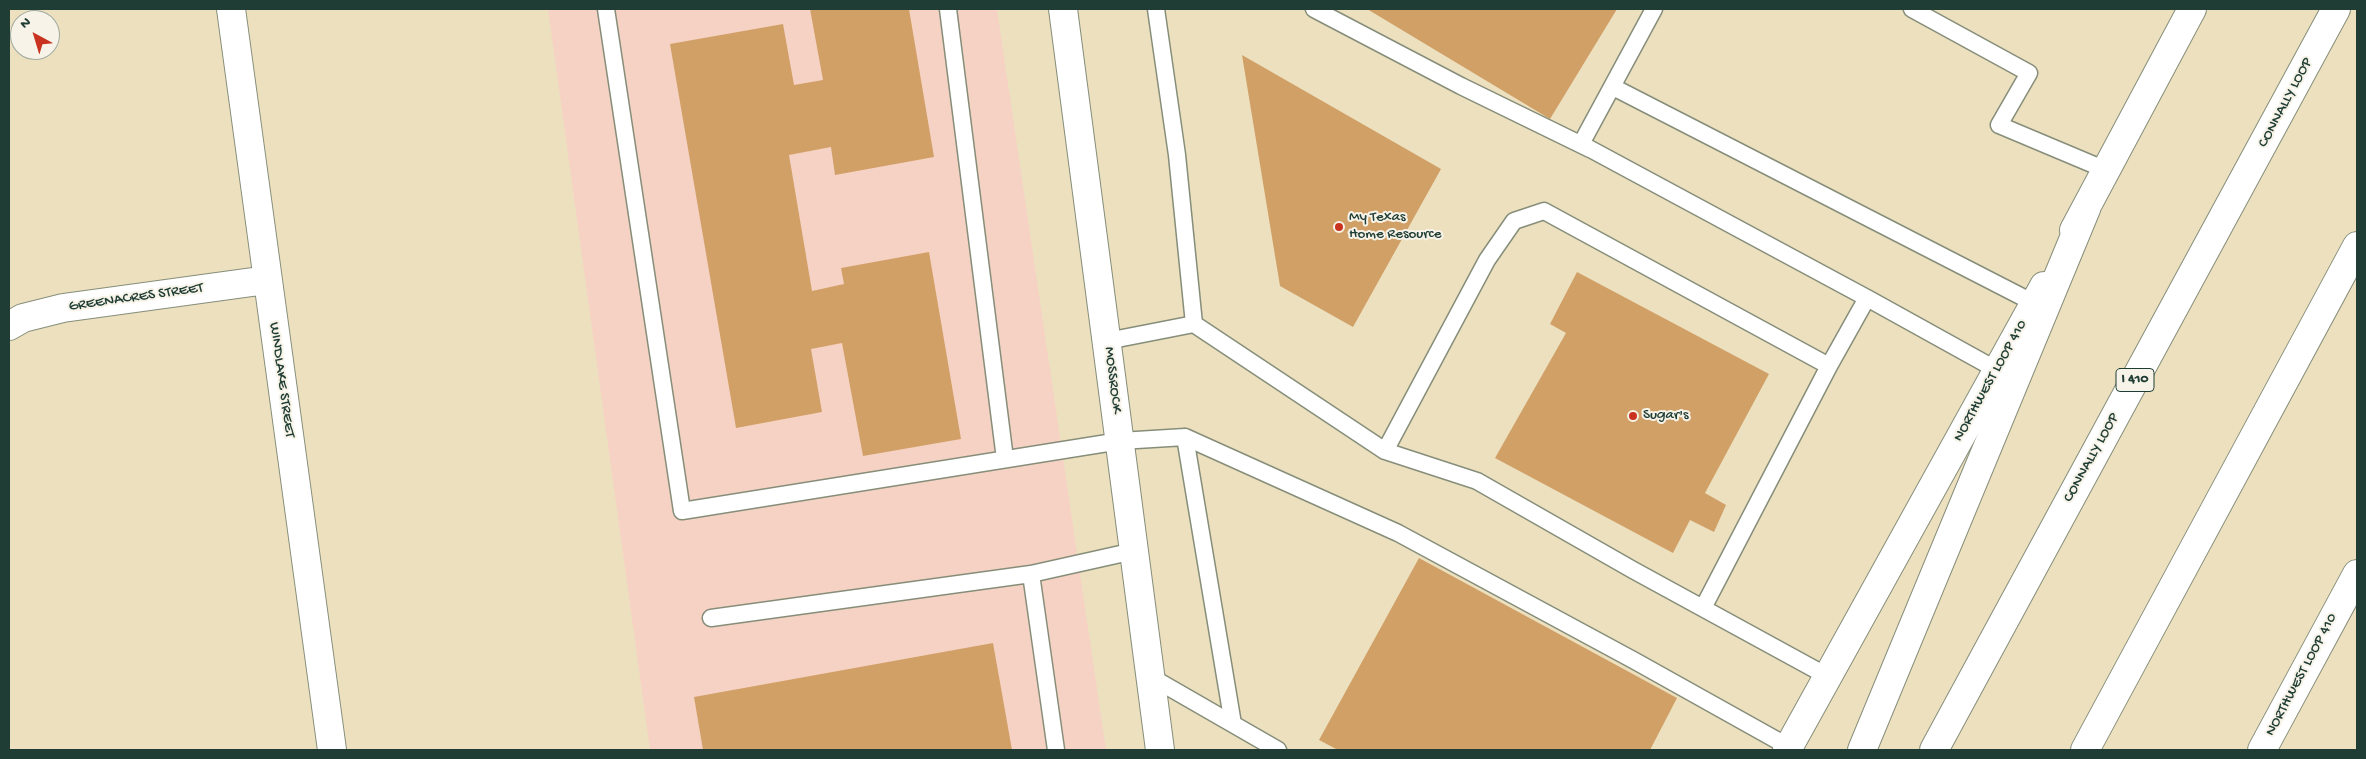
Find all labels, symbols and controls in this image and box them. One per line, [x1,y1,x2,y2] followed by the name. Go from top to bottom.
[10,10,60,60] north arrow
[17,14,35,33] text: N
[2255,55,2317,151] street label: CONNALLY LOOP
[1349,209,1441,244] place label: My Texas Home Resource
[1333,221,1345,233] marker: My Texas Home Resource
[68,280,204,316] street label: GREENACRES STREET
[1950,317,2032,445] street label: NORTHWEST LOOP 410
[264,321,298,439] street label: WINDLAKE STREET
[1099,346,1125,414] street label: MOSSROCK
[2116,368,2154,392] road number: I 410
[1643,407,1688,425] place label: Sugar's
[1627,410,1639,422] marker: Sugar's
[2060,410,2124,506] street label: CONNALLY LOOP
[2262,611,2342,739] street label: NORTHWEST LOOP 410

